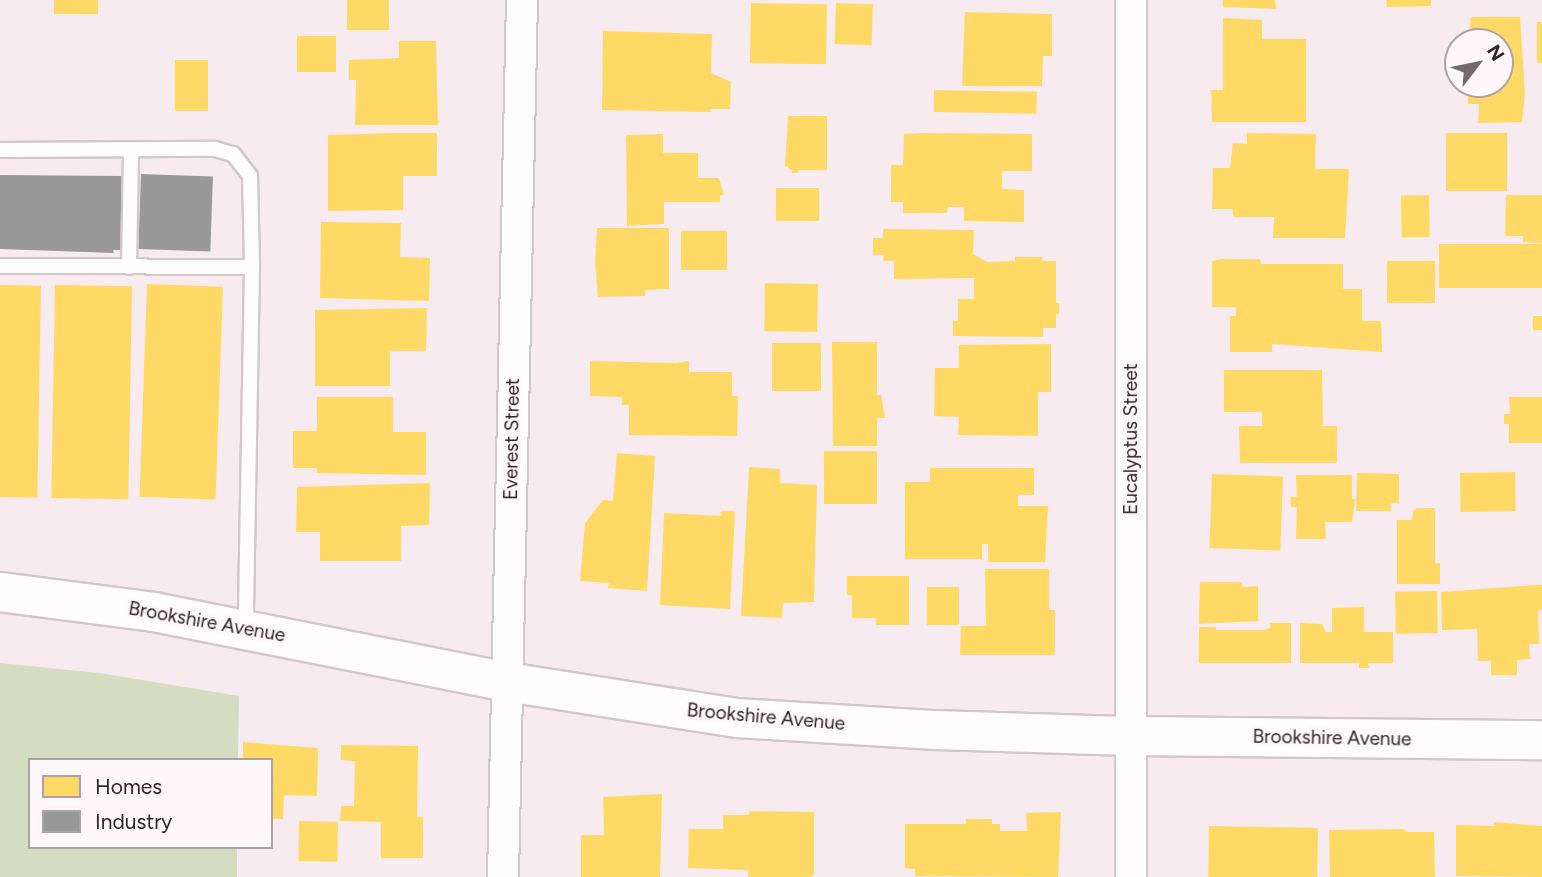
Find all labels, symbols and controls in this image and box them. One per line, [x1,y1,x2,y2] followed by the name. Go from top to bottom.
[1444,28,1514,98] north arrow
[1482,40,1509,65] text: N
[1120,363,1142,515] street label: Eucalyptus Street
[500,378,524,500] street label: Everest Street
[127,597,287,647] street label: Brookshire Avenue
[686,699,846,735] street label: Brookshire Avenue
[1252,725,1412,751] street label: Brookshire Avenue
[28,758,273,849] legend
[95,774,162,799] text: Homes
[95,809,172,834] text: Industry

